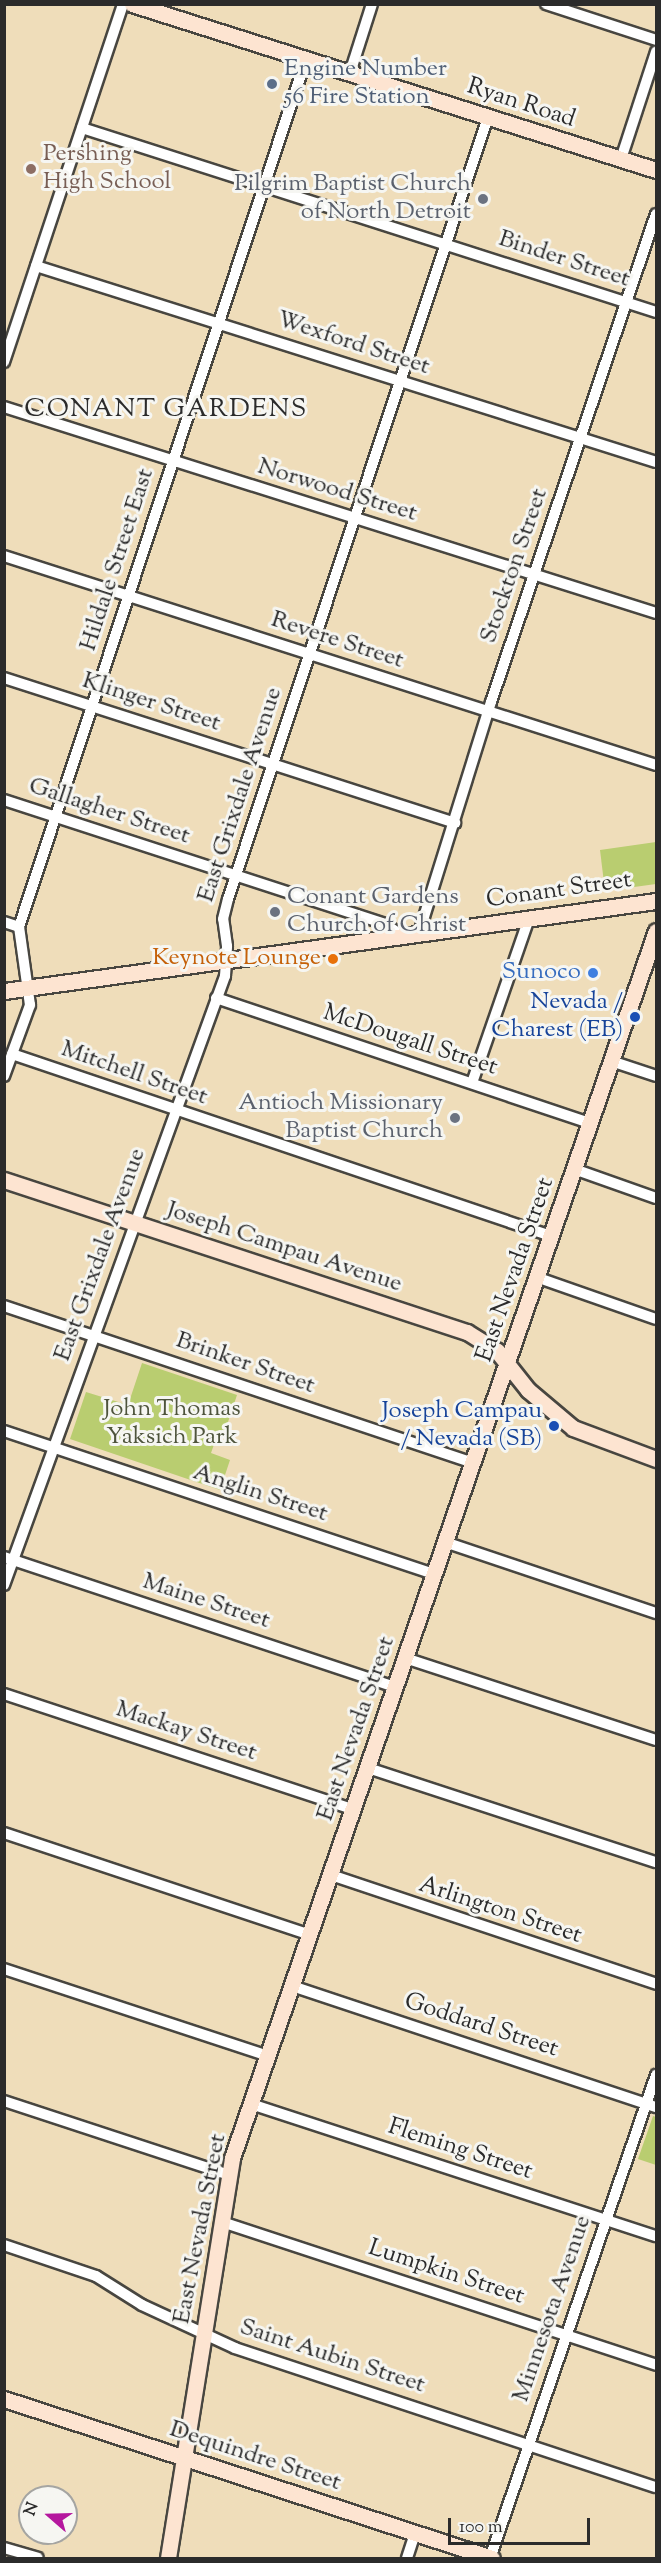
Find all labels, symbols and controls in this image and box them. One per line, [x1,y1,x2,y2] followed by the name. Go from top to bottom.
[284,56,447,112] place label: Engine Number 56 Fire Station
[463,73,579,135] street label: Ryan Road
[265,77,279,91] marker: Engine Number 56 Fire Station
[43,141,171,197] place label: Pershing High School
[24,162,38,176] marker: Pershing High School
[234,171,471,227] place label: Pilgrim Baptist Church of North Detroit
[476,192,490,206] marker: Pilgrim Baptist Church of North Detroit
[495,225,633,295] street label: Binder Street
[273,306,433,382] street label: Wexford Street
[24,394,308,426] district label: CONANT GARDENS
[254,453,420,529] street label: Norwood Street
[75,465,161,655] street label: Hildale Street East
[475,485,555,647] street label: Stockton Street
[267,606,407,676] street label: Revere Street
[78,667,224,739] street label: Klinger Street
[193,684,289,906] street label: East Grixdale Avenue
[25,772,193,852] street label: Gallagher Street
[485,867,633,915] street label: Conant Street
[287,884,466,940] place label: Conant Gardens Church of Christ
[268,905,282,919] marker: Conant Gardens Church of Christ
[152,945,321,973] place label: Keynote Lounge
[326,952,340,966] marker: Keynote Lounge
[502,959,581,987] place label: Sunoco
[586,966,600,980] marker: Sunoco
[491,989,623,1045] place label: Nevada / Charest (EB)
[319,999,501,1083] street label: McDougall Street
[628,1010,642,1024] marker: Nevada / Charest (EB)
[57,1035,211,1113] street label: Mitchell Street
[238,1090,443,1146] place label: Antioch Missionary Baptist Church
[448,1111,462,1125] marker: Antioch Missionary Baptist Church
[49,1145,153,1365] street label: East Grixdale Avenue
[471,1174,561,1366] street label: East Nevada Street
[163,1196,405,1300] street label: Joseph Campau Avenue
[172,1327,318,1401] street label: Brinker Street
[103,1396,241,1452] park label: John Thomas Yaksich Park
[382,1398,542,1454] place label: Joseph Campau / Nevada (SB)
[547,1419,561,1433] marker: Joseph Campau / Nevada (SB)
[189,1459,331,1529] street label: Anglin Street
[139,1568,273,1636] street label: Maine Street
[312,1633,402,1825] street label: East Nevada Street
[112,1696,260,1768] street label: Mackay Street
[415,1871,585,1951] street label: Arlington Street
[400,1988,562,2064] street label: Goddard Street
[384,2113,536,2187] street label: Fleming Street
[168,2132,234,2326] street label: East Nevada Street
[508,2212,598,2406] street label: Minnesota Avenue
[364,2234,528,2312] street label: Lumpkin Street
[236,2313,428,2401] street label: Saint Aubin Street
[166,2416,344,2498] street label: Dequindre Street
[18,2485,78,2545] north arrow
[20,2499,45,2519] text: N
[451,2506,594,2544] scale bar
[459,2515,503,2541] text: 100 m

